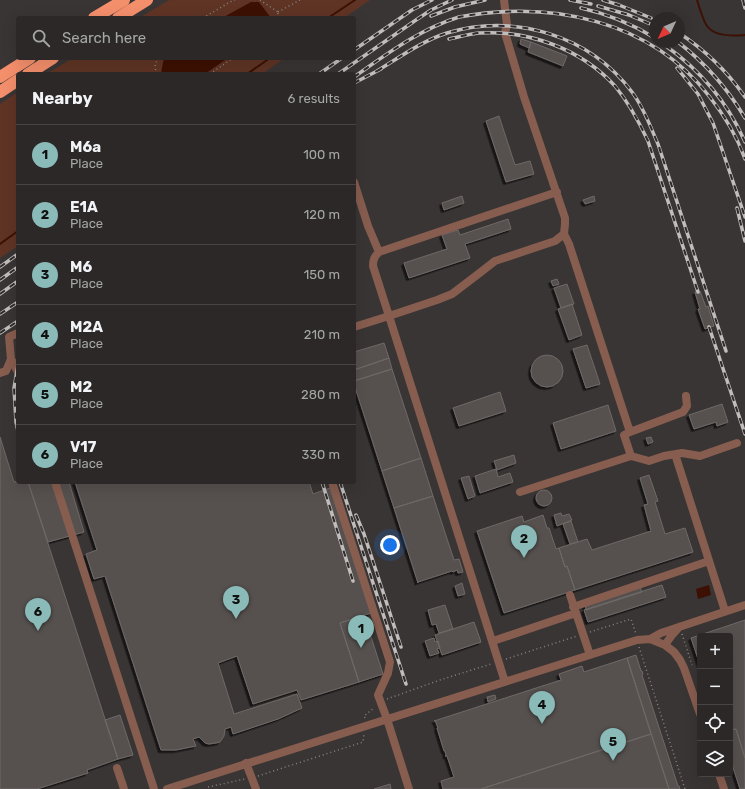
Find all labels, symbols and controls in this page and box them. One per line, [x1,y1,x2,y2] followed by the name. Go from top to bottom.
[649,12,685,48] north arrow
[16,16,356,60] search box
[30,27,52,49] icon: search
[62,29,146,47] text: Search here
[32,88,93,108] text: Nearby
[288,91,340,106] text: 6 results
[70,138,101,156] text: M6a
[42,147,48,162] text: 1
[303,147,340,162] text: 100 m
[70,156,103,171] text: Place
[70,198,98,216] text: E1A
[41,207,49,222] text: 2
[304,207,340,222] text: 120 m
[70,216,103,231] text: Place
[70,258,92,276] text: M6
[41,267,49,282] text: 3
[304,267,340,282] text: 150 m
[70,276,103,291] text: Place
[70,318,103,336] text: M2A
[41,327,49,342] text: 4
[304,327,340,342] text: 210 m
[70,336,103,351] text: Place
[70,378,92,396] text: M2
[41,387,49,402] text: 5
[301,387,340,402] text: 280 m
[70,396,103,411] text: Place
[70,438,96,456] text: V17
[41,447,49,462] text: 6
[301,447,340,462] text: 330 m
[70,456,103,471] text: Place
[511,525,537,558] pin: 2
[380,535,400,555] your location
[223,586,249,619] pin: 3
[25,598,51,631] pin: 6
[348,615,374,648] pin: 1
[697,633,733,777] map controls
[697,633,733,669] button: +
[697,669,733,705] button: −
[529,691,555,724] pin: 4
[697,705,733,741] button: locate
[600,728,626,761] pin: 5
[697,741,733,777] button: layers

